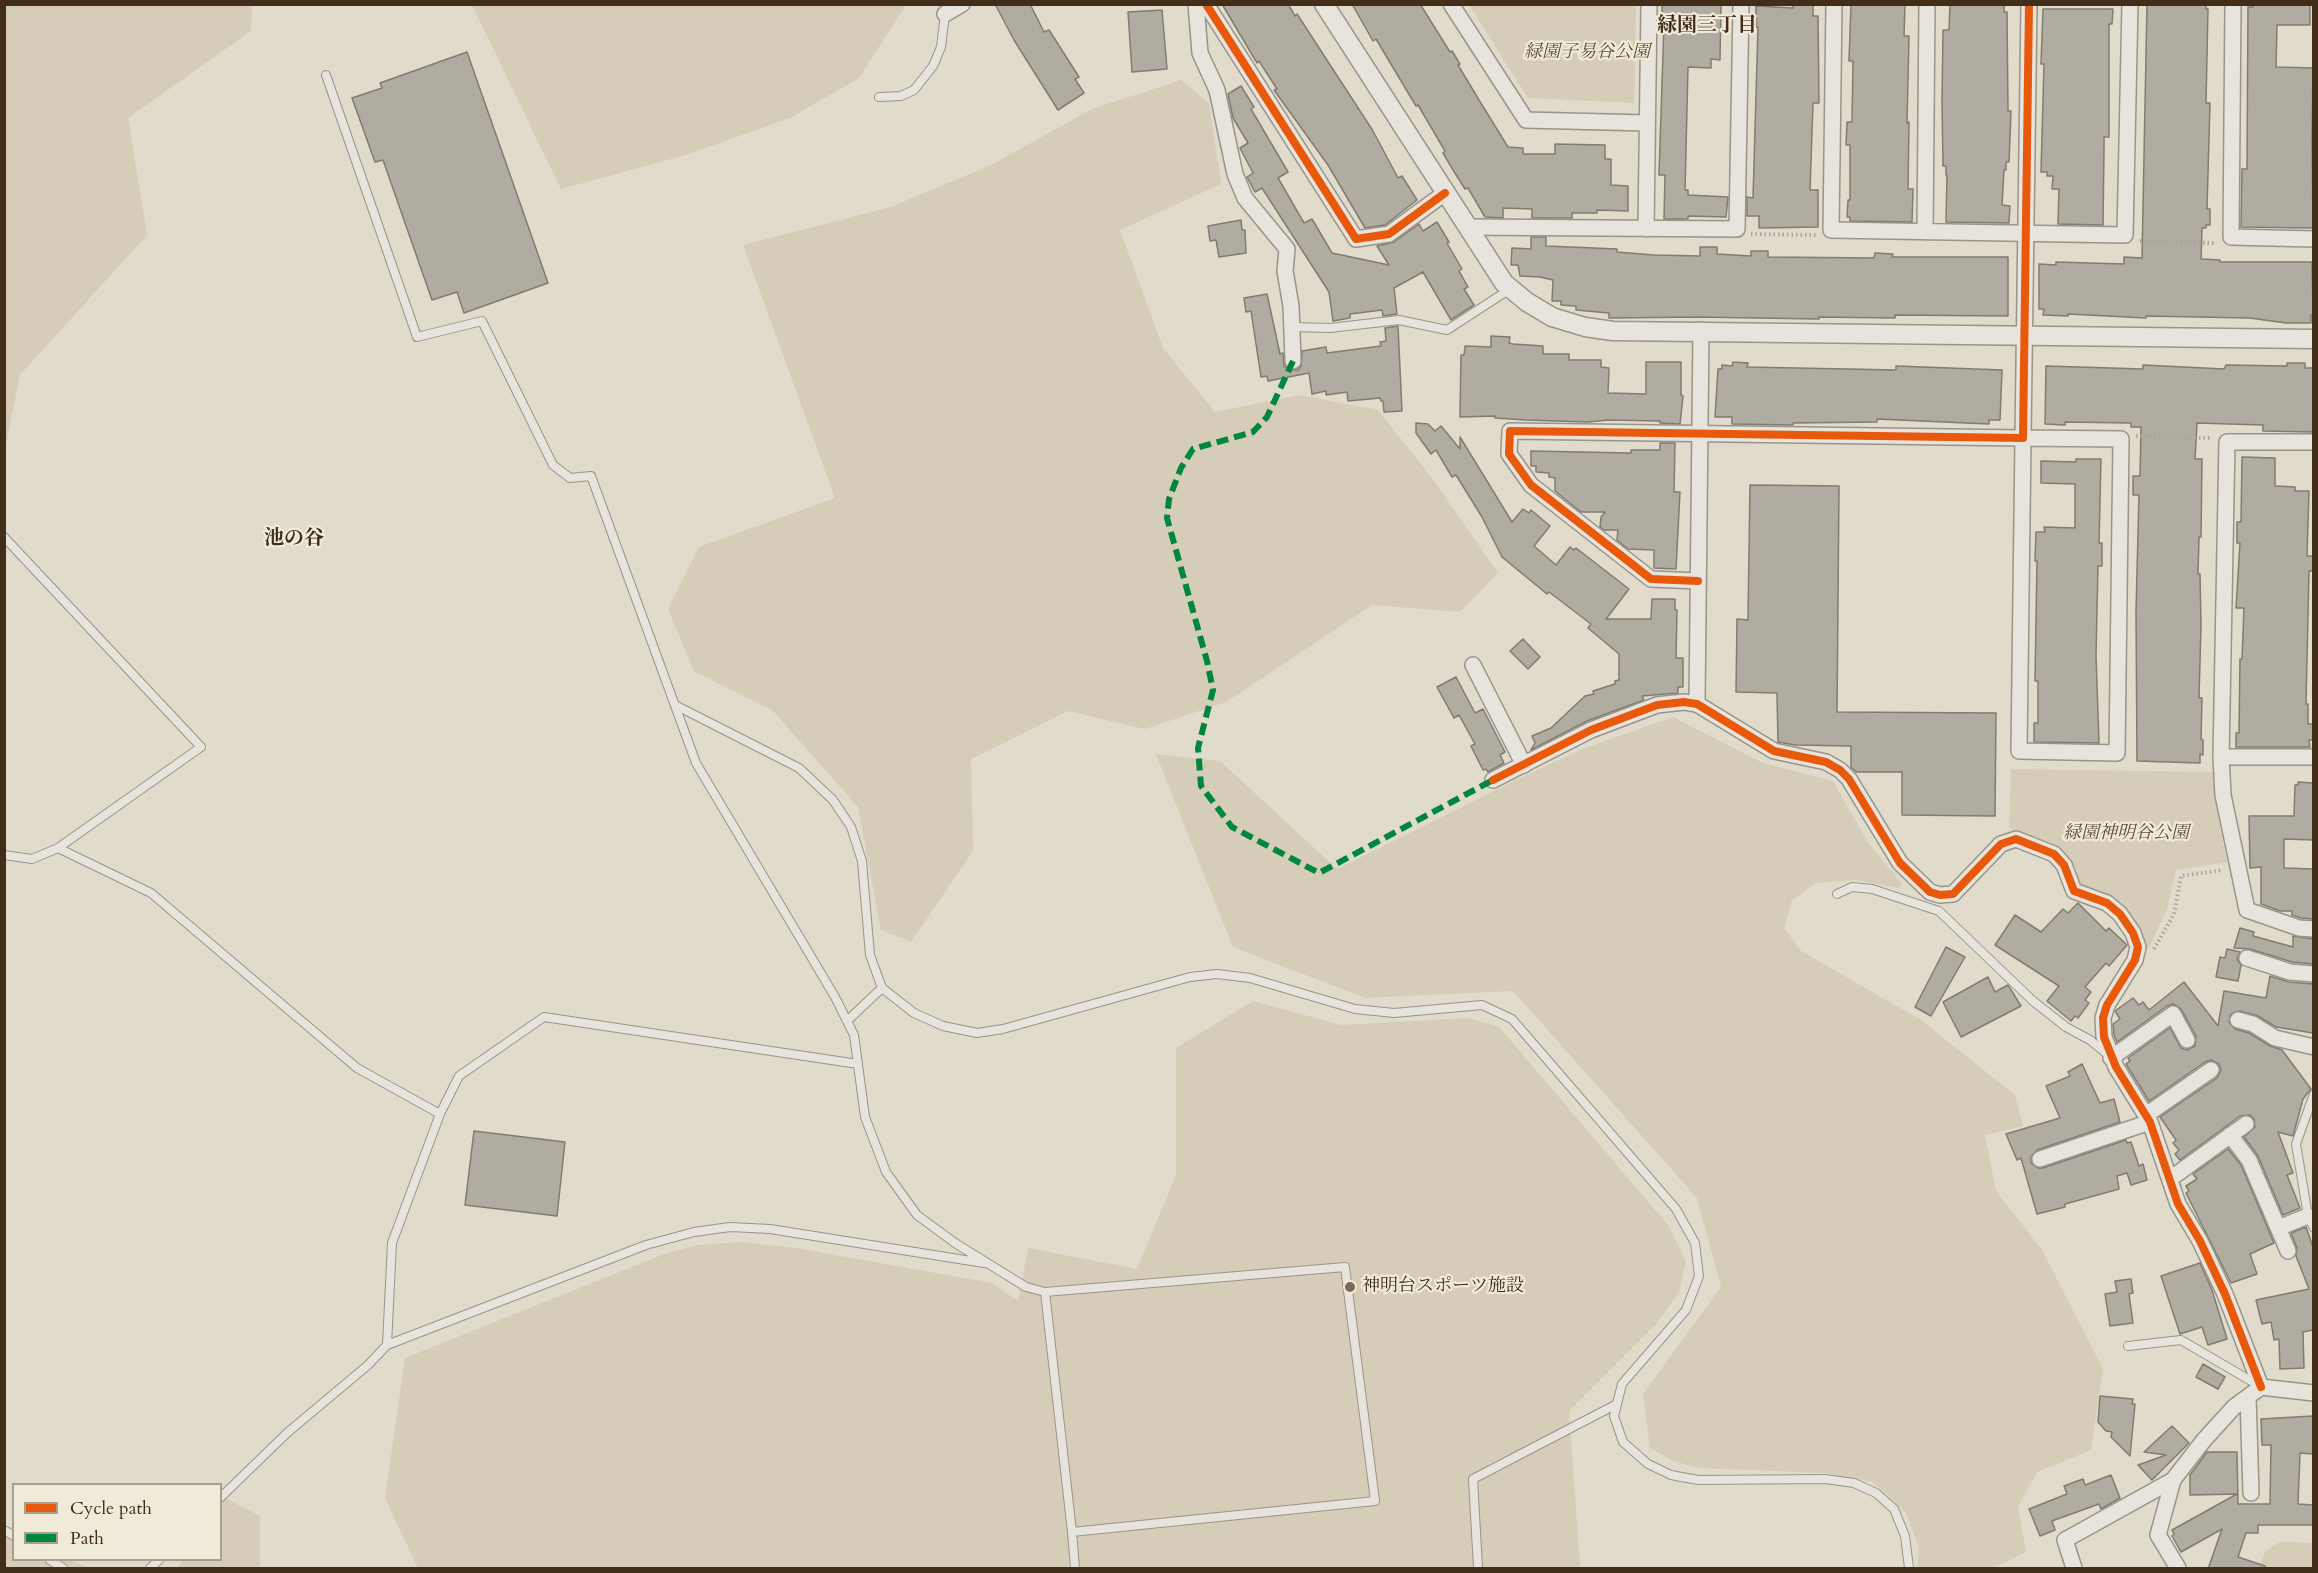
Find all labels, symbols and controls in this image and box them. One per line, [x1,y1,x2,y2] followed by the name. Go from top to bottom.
[1657,14,1757,38] district label: 緑園三丁目
[1524,42,1650,64] park label: 緑園子易谷公園
[264,527,324,551] district label: 池の谷
[2063,823,2189,845] park label: 緑園神明谷公園
[1362,1276,1524,1298] place label: 神明台スポーツ施設
[1343,1280,1357,1294] marker: 神明台スポーツ施設
[12,1483,222,1561] legend
[70,1496,152,1521] text: Cycle path
[70,1526,104,1551] text: Path

